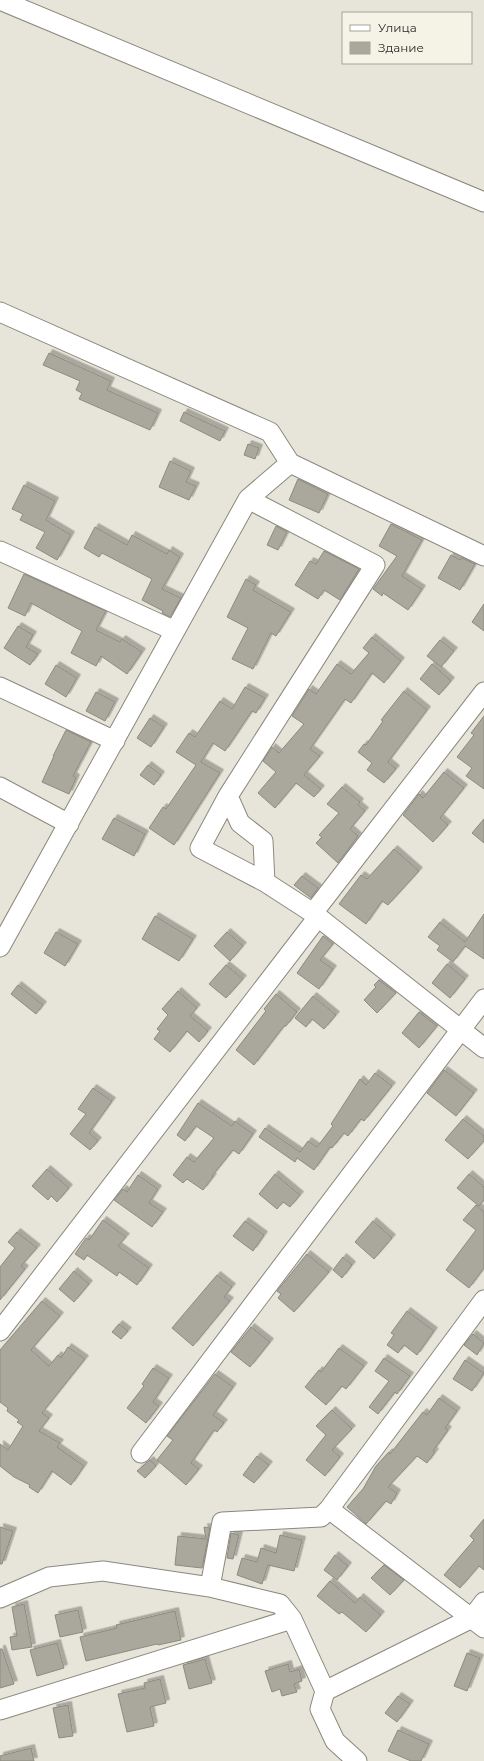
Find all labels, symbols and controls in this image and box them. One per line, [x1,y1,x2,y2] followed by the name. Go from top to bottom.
[342,12,472,64] legend
[378,20,417,35] text: Улица
[378,40,424,55] text: Здание

